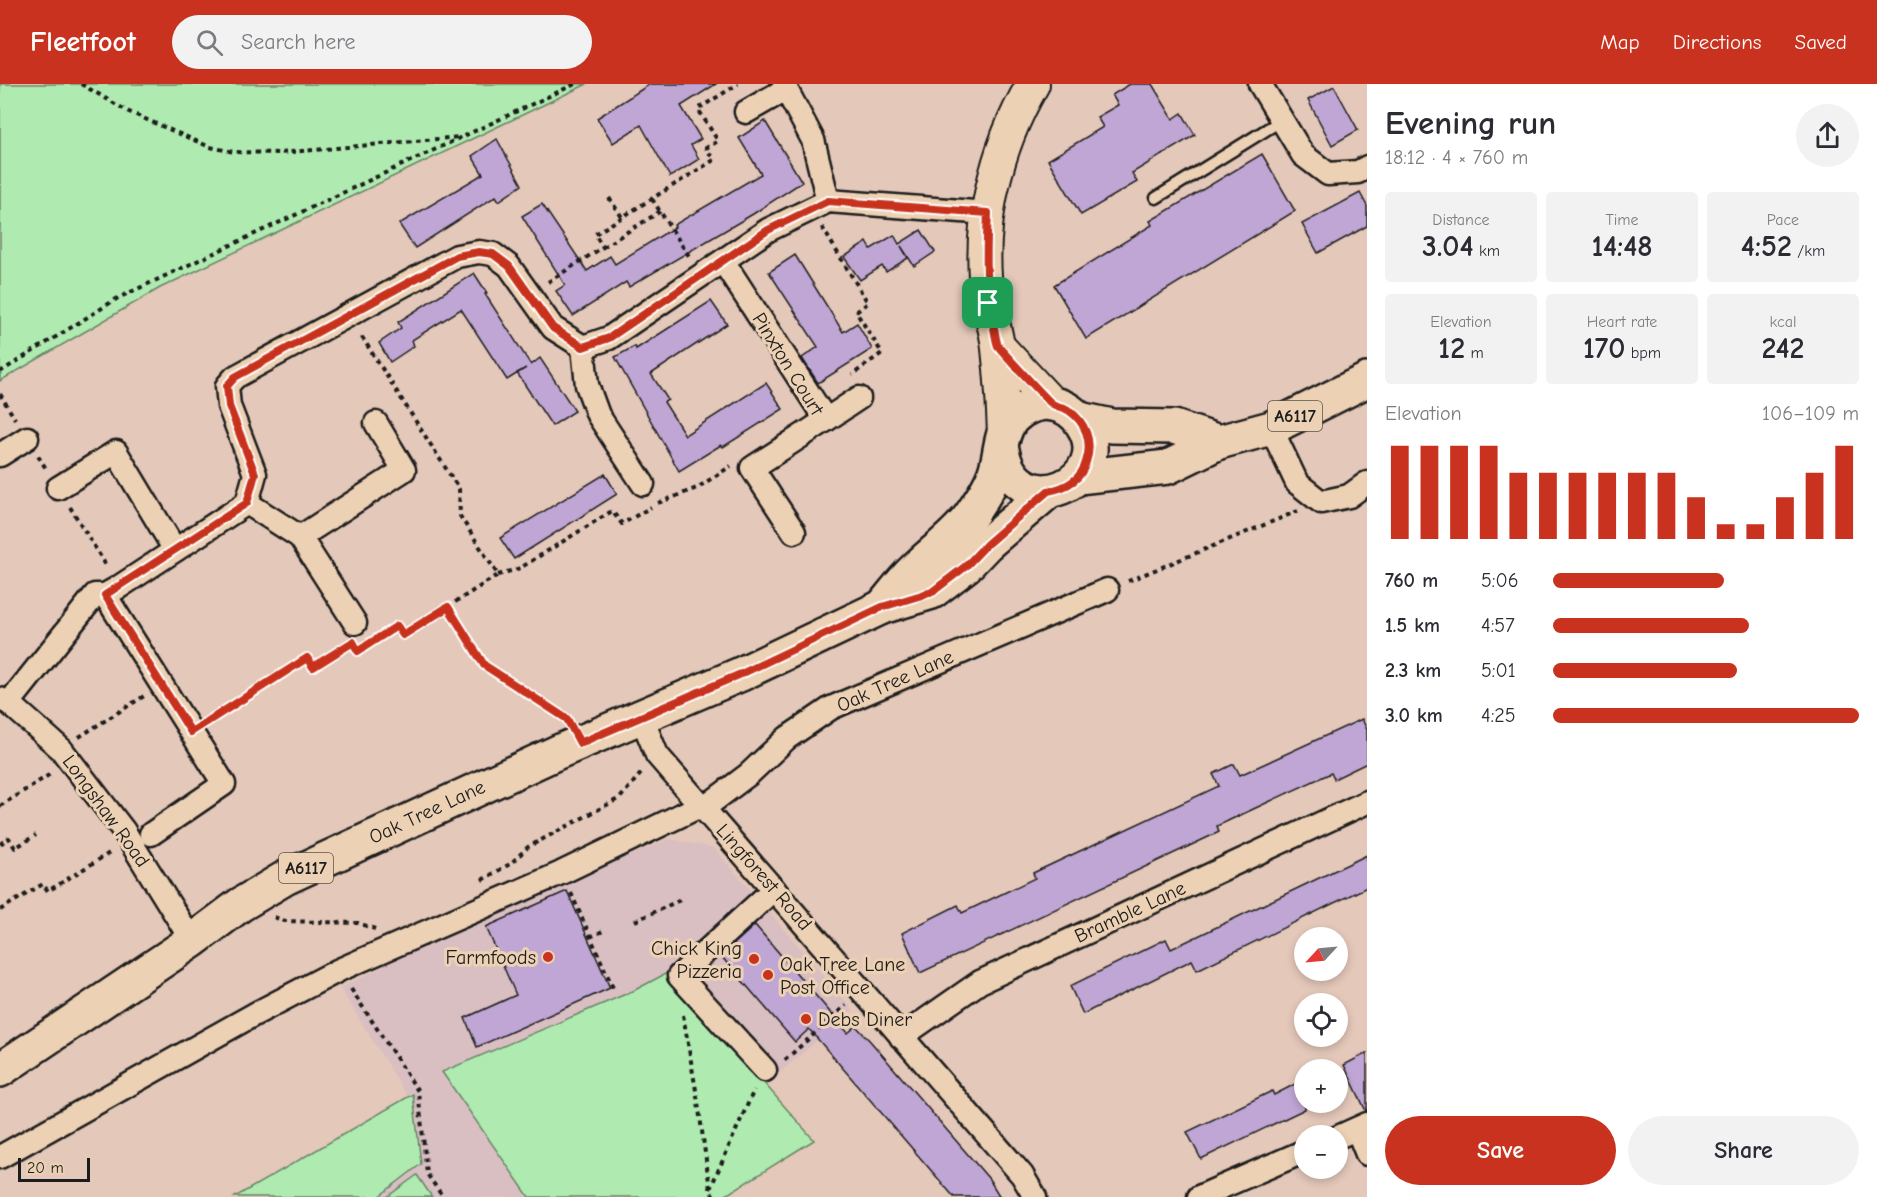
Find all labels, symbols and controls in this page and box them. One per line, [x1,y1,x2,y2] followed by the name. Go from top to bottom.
[172,15,592,69] search box
[30,26,136,58] text: Fleetfoot
[193,26,226,59] icon: search
[241,29,356,55] text: Search here
[1600,30,1640,54] text: Map
[1673,30,1762,54] text: Directions
[1795,30,1847,54] text: Saved
[1385,104,1556,142] text: Evening run
[1796,104,1859,167] button: share
[1385,146,1528,169] text: 18:12 · 4 × 760 m
[1432,211,1490,229] text: Distance
[1605,211,1639,229] text: Time
[1767,211,1799,229] text: Pace
[1422,229,1474,264] text: 3.04
[1591,229,1653,264] text: 14:48
[1741,229,1792,264] text: 4:52
[1474,242,1500,260] text: km
[1792,242,1825,260] text: /km
[962,277,1013,328] pin
[971,286,1004,319] icon: arrive
[747,309,829,421] street label: Pinxton Court
[1430,313,1492,331] text: Elevation
[1587,313,1657,331] text: Heart rate
[1770,313,1796,331] text: kcal
[1438,331,1465,366] text: 12
[1583,331,1625,366] text: 170
[1761,331,1805,366] text: 242
[1465,344,1484,362] text: m
[1625,344,1661,362] text: bpm
[1268,401,1322,431] road number: A6117
[1385,402,1462,425] text: Elevation
[1762,402,1859,425] text: 106–109 m
[1385,569,1438,592] text: 760 m
[1481,569,1518,592] text: 5:06
[1385,614,1440,637] text: 1.5 km
[1481,614,1515,637] text: 4:57
[833,645,957,717] street label: Oak Tree Lane
[1385,659,1441,682] text: 2.3 km
[1481,659,1516,682] text: 5:01
[1385,704,1443,727] text: 3.0 km
[1481,704,1516,727] text: 4:25
[58,750,154,872] street label: Longshaw Road
[365,775,489,849] street label: Oak Tree Lane
[712,819,816,935] street label: Lingforest Road
[279,853,333,883] road number: A6117
[1071,876,1189,948] street label: Bramble Lane
[1294,927,1348,981] north arrow
[1294,927,1348,1179] map controls
[651,937,742,983] place label: Chick King Pizzeria
[446,946,536,969] place label: Farmfoods
[541,950,555,964] marker: Farmfoods
[747,952,761,966] marker: Chick King Pizzeria
[780,953,905,999] place label: Oak Tree Lane Post Office
[761,968,775,982] marker: Oak Tree Lane Post Office
[1294,993,1348,1047] button: locate
[818,1008,912,1031] place label: Debs Diner
[799,1012,813,1026] marker: Debs Diner
[1294,1059,1348,1113] button: +
[1385,1116,1616,1185] button: Save
[1628,1116,1859,1185] button: Share
[1294,1125,1348,1179] button: −
[18,1155,90,1182] scale bar
[27,1159,64,1177] text: 20 m

